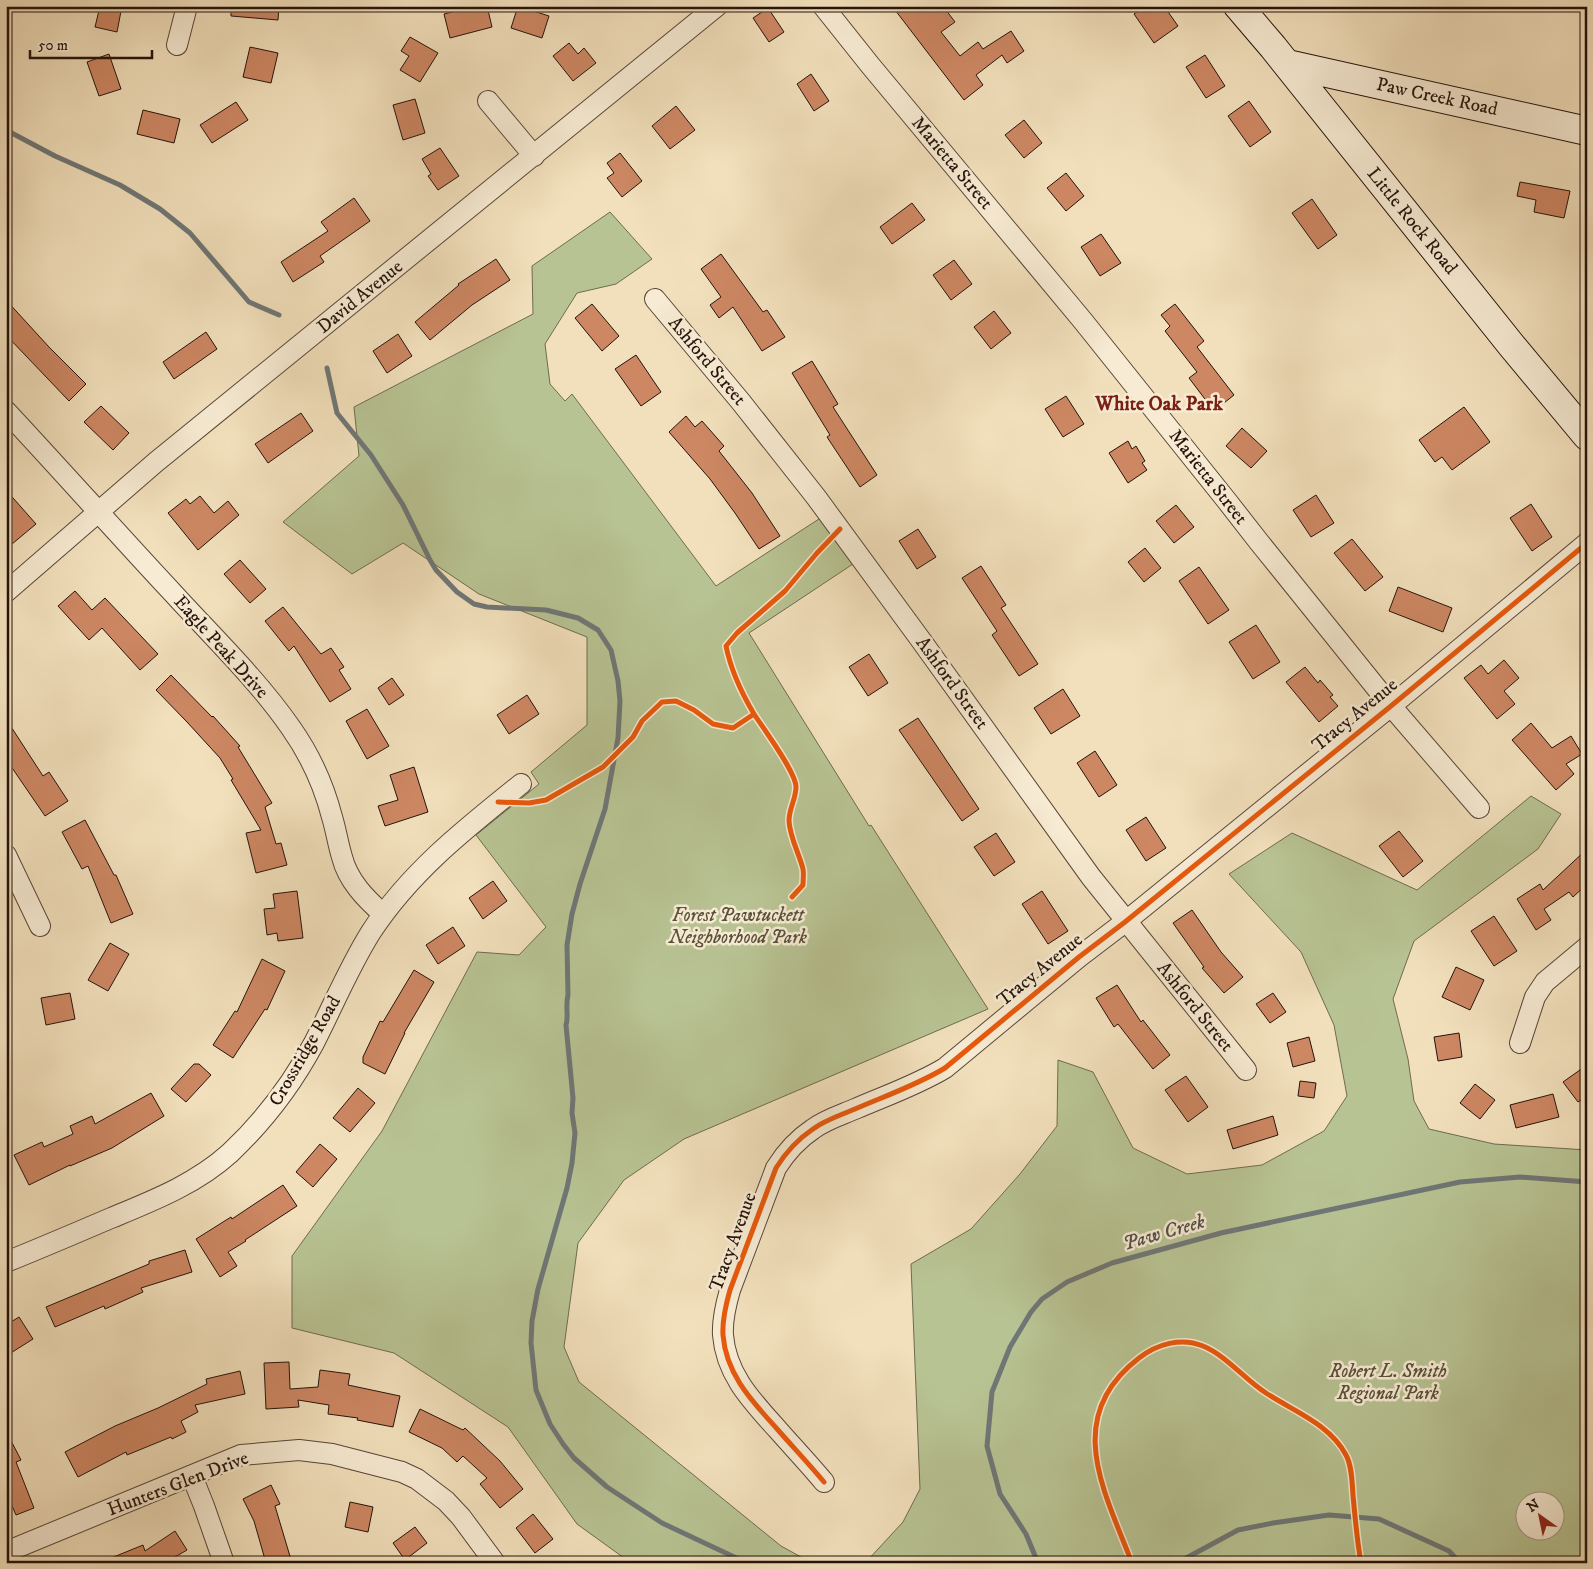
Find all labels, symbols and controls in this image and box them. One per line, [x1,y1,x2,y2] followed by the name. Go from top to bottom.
[30,28,152,60] scale bar
[38,36,68,55] text: 50 m
[1374,73,1500,121] street label: Paw Creek Road
[906,112,998,214] street label: Marietta Street
[1362,163,1463,280] street label: Little Rock Road
[312,255,408,339] street label: David Avenue
[663,312,751,410] street label: Ashford Street
[1094,392,1224,417] district label: White Oak Park
[1164,425,1252,529] street label: Marietta Street
[169,591,273,703] street label: Eagle Peak Drive
[911,632,993,734] street label: Ashford Street
[1307,673,1403,757] street label: Tracy Avenue
[668,904,807,949] park label: Forest Pawtuckett Neighborhood Park
[992,928,1088,1012] street label: Tracy Avenue
[1152,957,1238,1057] street label: Ashford Street
[264,991,346,1110] street label: Crossridge Road
[704,1189,762,1295] street label: Tracy Avenue
[1120,1209,1209,1257] water label: Paw Creek
[1328,1360,1447,1405] park label: Robert L. Smith Regional Park
[104,1446,252,1521] street label: Hunters Glen Drive
[1516,1492,1566,1542] north arrow
[1524,1495,1544,1517] text: N

